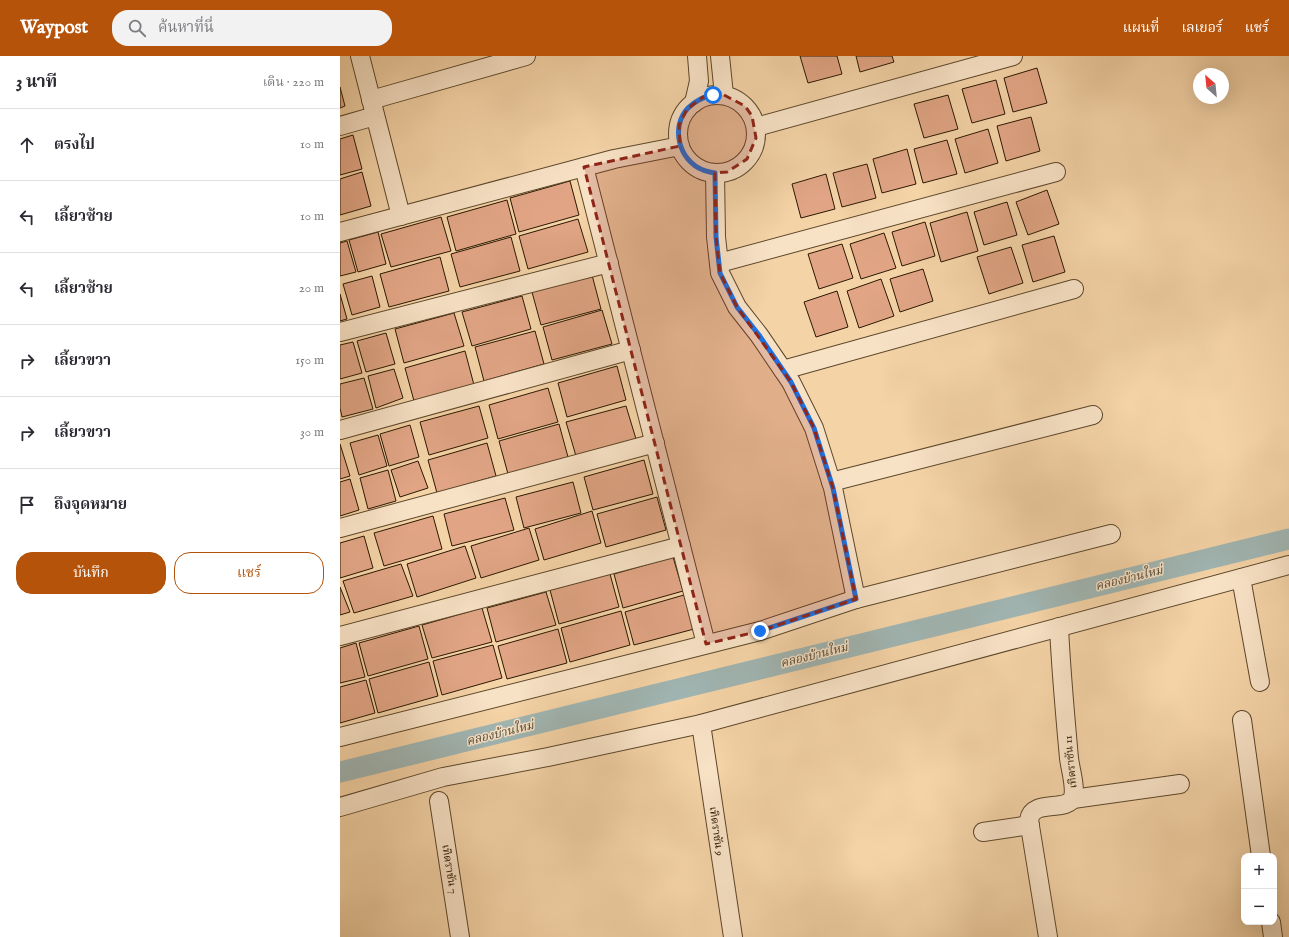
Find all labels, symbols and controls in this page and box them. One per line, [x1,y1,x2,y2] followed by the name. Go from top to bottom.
[112,10,392,46] search box
[20,16,88,40] text: Waypost
[126,17,148,39] icon: search
[158,18,214,37] text: ค้นหาที่นี่
[1123,19,1159,37] text: แผนที่
[1181,19,1223,37] text: เลเยอร์
[1245,19,1269,37] text: แชร์
[1193,68,1229,104] north arrow
[16,72,57,93] text: 3 นาที
[263,74,324,91] text: เดิน · 220 m
[704,86,722,104] route start
[16,134,38,156] icon: ahead
[54,135,95,154] text: ตรงไป
[300,136,324,153] text: 10 m
[16,206,38,228] icon: left
[54,207,113,226] text: เลี้ยวซ้าย
[300,208,324,225] text: 10 m
[16,278,38,300] icon: left
[54,279,113,298] text: เลี้ยวซ้าย
[299,280,324,297] text: 20 m
[16,350,38,372] icon: right
[54,351,111,370] text: เลี้ยวขวา
[295,352,324,369] text: 150 m
[16,422,38,444] icon: right
[54,423,111,442] text: เลี้ยวขวา
[300,424,324,441] text: 30 m
[16,494,38,516] icon: arrive
[54,495,127,514] text: ถึงจุดหมาย
[16,552,166,594] button: บันทึก
[174,552,324,594] button: แชร์
[1093,560,1166,594] water label: คลองบ้านใหม่
[751,622,769,640] route end
[778,637,851,671] water label: คลองบ้านใหม่
[464,715,537,749] water label: คลองบ้านใหม่
[1061,735,1081,789] street label: เทิดราชัน 11
[706,806,726,857] street label: เทิดราชัน 9
[438,843,460,895] street label: เทิดราชัน 7
[1241,853,1277,925] map controls
[1241,853,1277,889] button: +
[1241,889,1277,925] button: −

